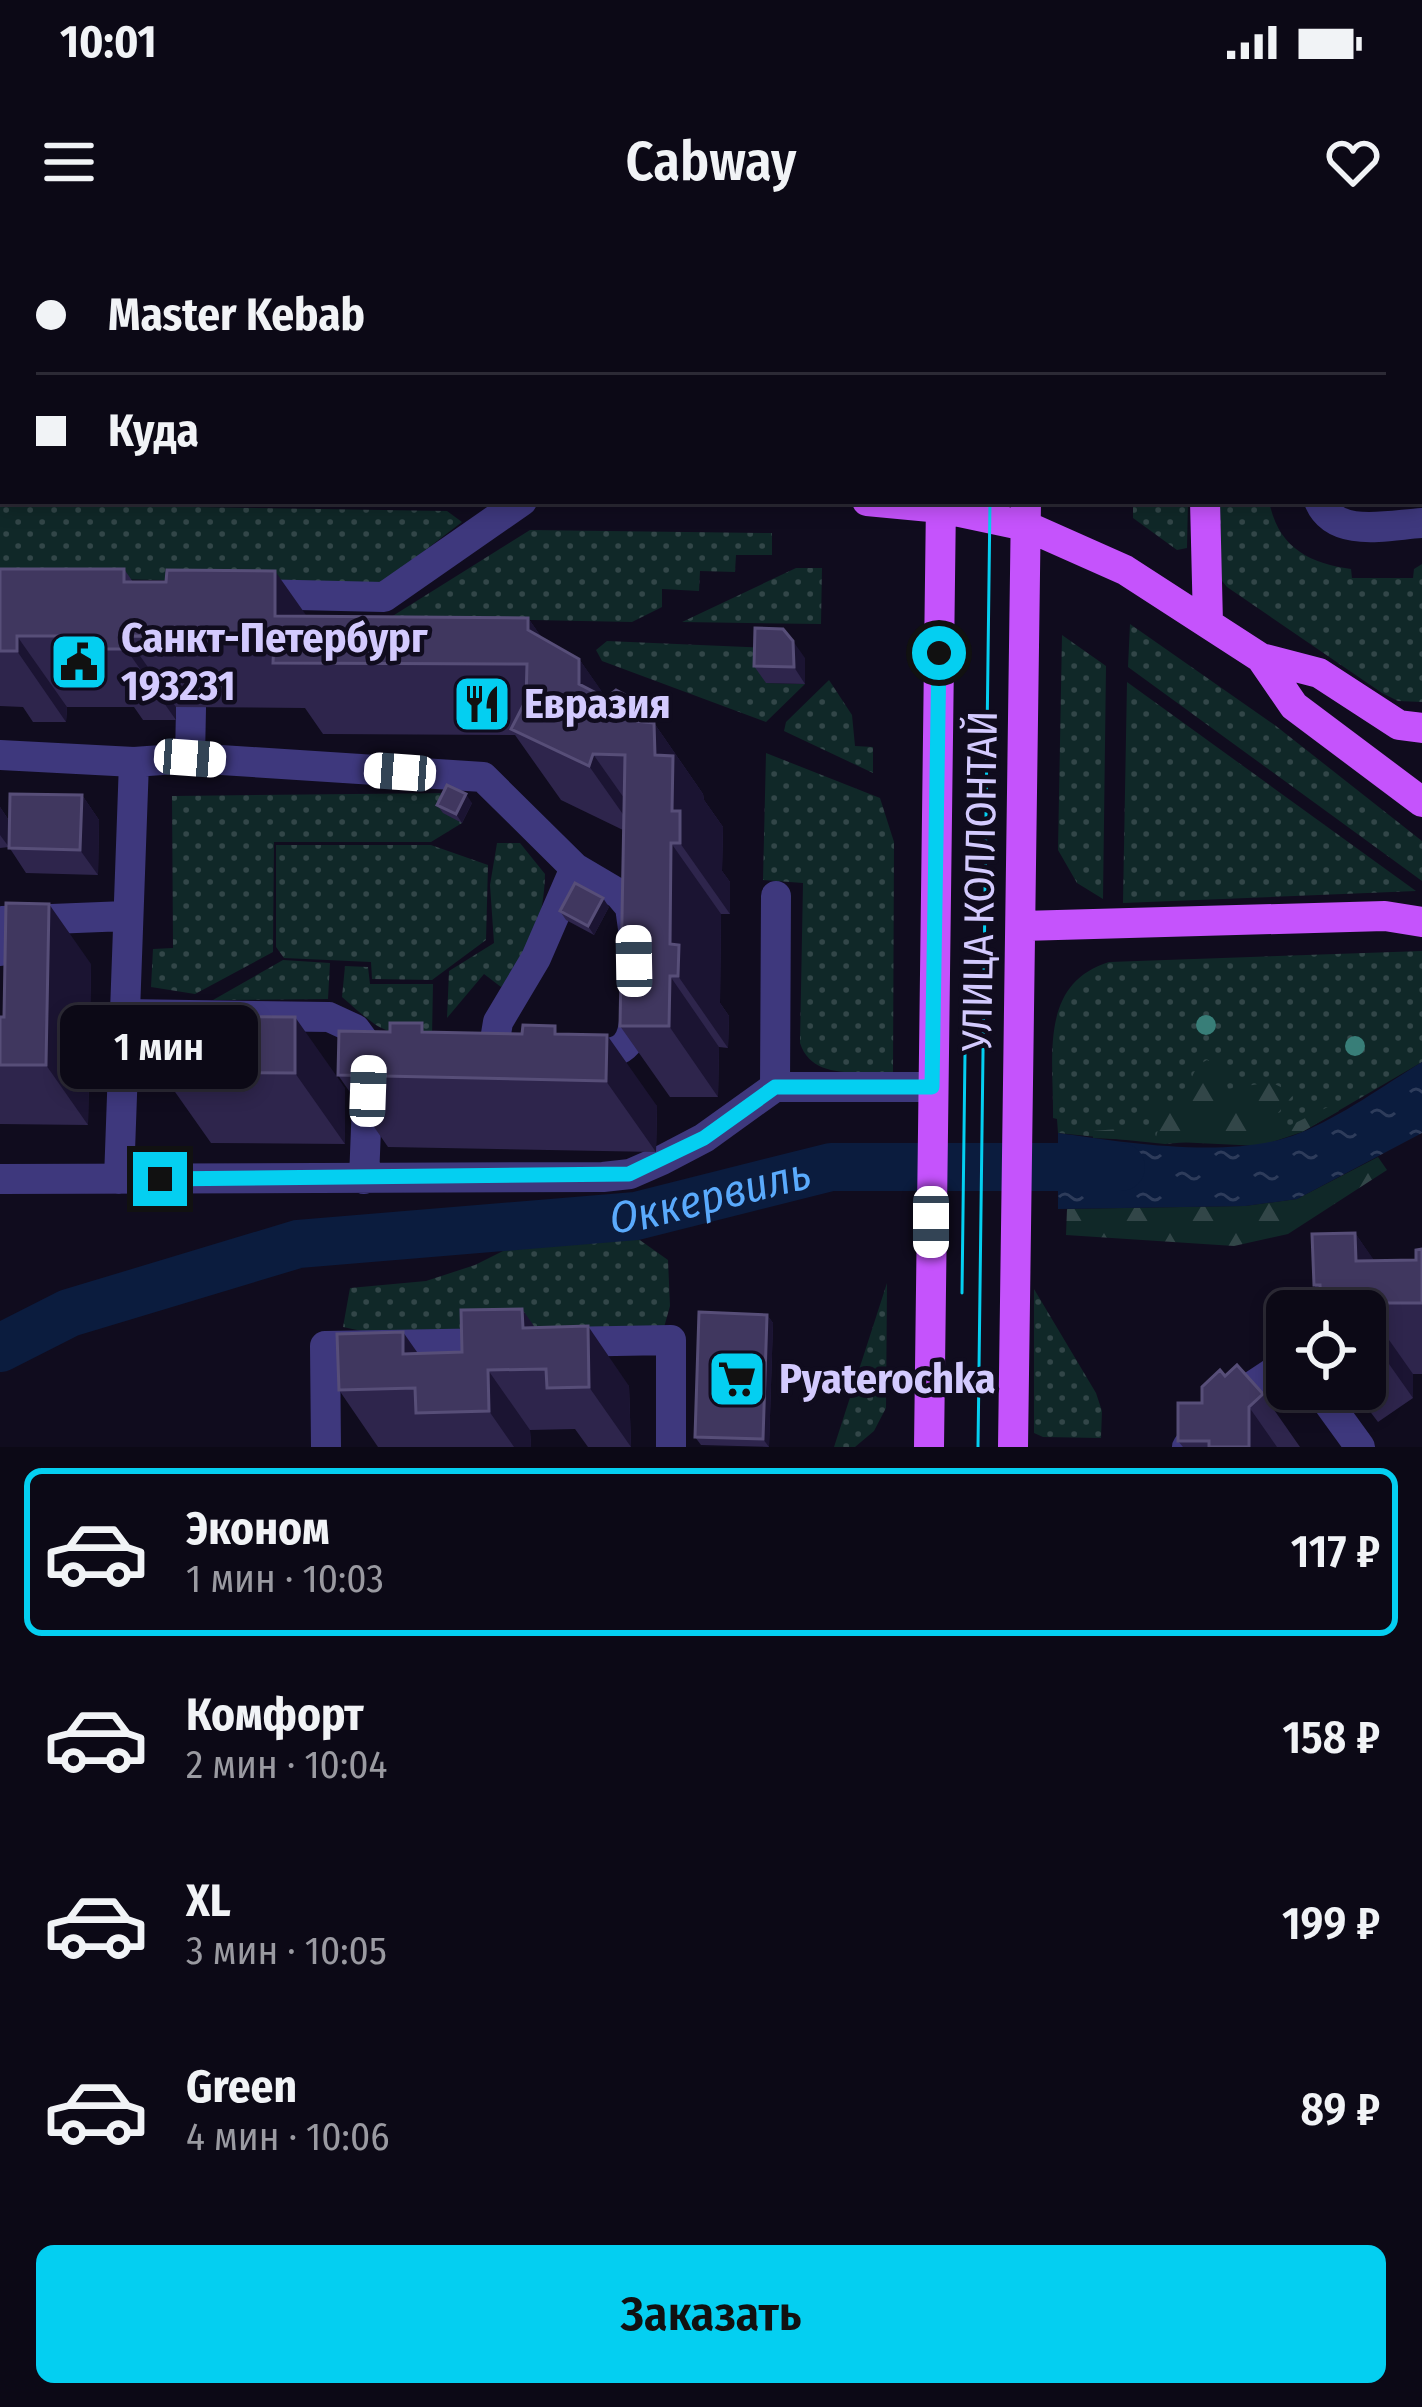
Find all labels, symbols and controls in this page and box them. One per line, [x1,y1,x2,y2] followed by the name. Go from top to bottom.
[60,15,157,69] text: 10:01
[36,129,102,195] icon: menu
[1320,129,1386,195] icon: heart
[626,130,796,194] text: Cabway
[108,288,365,342] text: Master Kebab
[108,404,199,458] text: Куда
[121,613,428,711] place label: Санкт-Петербург 193231
[912,626,966,680] route start
[48,631,110,693] public building icon: Санкт-Петербург 193231
[451,673,513,735] restaurant icon: Евразия
[524,679,671,729] place label: Евразия
[952,710,1008,1053] street label: УЛИЦА КОЛЛОНТАЙ
[153,738,227,778] car
[363,752,437,792] car
[615,925,653,997] car
[61,1005,259,1089] callout: 1 мин
[114,1024,204,1070] text: 1 мин
[349,1054,387,1128] car
[607,1146,816,1245] water label: Оккервиль
[133,1152,187,1206] route end
[913,1186,949,1258] car
[1266,1290,1386,1410] map controls
[1266,1290,1386,1410] button: locate
[706,1348,768,1410] supermarket icon: Pyaterochka
[779,1354,996,1404] place label: Pyaterochka
[42,1498,150,1606] icon: car
[186,1502,330,1556] text: Эконом
[1291,1525,1380,1579] text: 117 ₽
[186,1556,384,1602] text: 1 мин · 10:03
[42,1684,150,1792] icon: car
[186,1688,364,1742] text: Комфорт
[1282,1711,1380,1765] text: 158 ₽
[186,1742,387,1788] text: 2 мин · 10:04
[42,1870,150,1978] icon: car
[186,1874,231,1928] text: XL
[1282,1897,1380,1951] text: 199 ₽
[186,1928,387,1974] text: 3 мин · 10:05
[42,2056,150,2164] icon: car
[186,2060,297,2114] text: Green
[1301,2083,1380,2137] text: 89 ₽
[186,2114,390,2160] text: 4 мин · 10:06
[36,2245,1386,2383] button: Заказать

